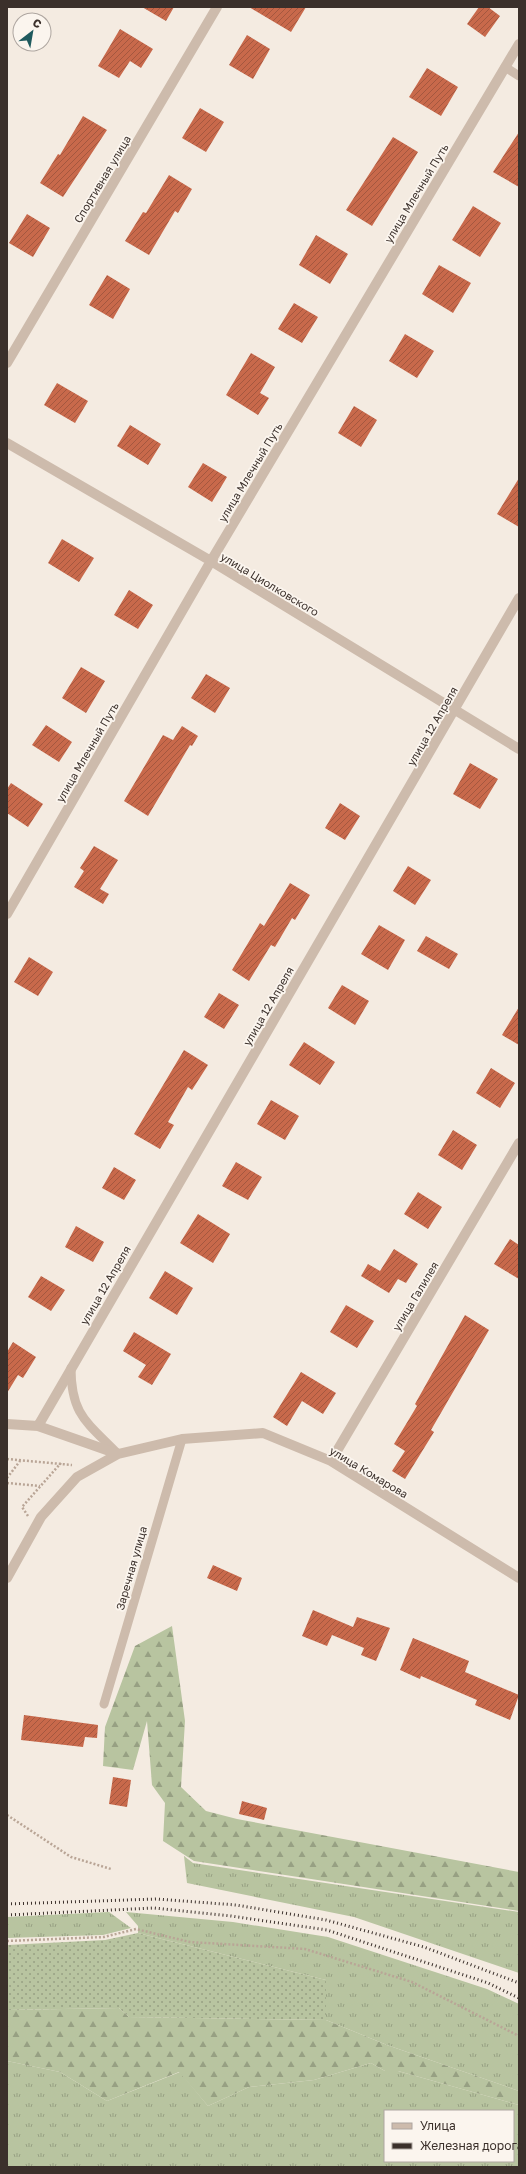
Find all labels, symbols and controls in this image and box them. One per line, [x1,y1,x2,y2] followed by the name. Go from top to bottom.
[12,12,52,52] north arrow
[31,15,44,31] text: С
[71,133,133,225] street label: Спортивная улица
[381,141,451,245] street label: улица Млечный Путь
[215,420,285,524] street label: улица Млечный Путь
[219,550,322,619] street label: улица Циолковского
[404,684,460,768] street label: улица 12 Апреля
[53,699,121,804] street label: улица Млечный Путь
[240,964,296,1048] street label: улица 12 Апреля
[77,1243,133,1327] street label: улица 12 Апреля
[389,1259,441,1333] street label: улица Галилея
[328,1444,410,1500] street label: улица Комарова
[113,1525,149,1611] street label: Заречная улица
[384,2110,514,2162] legend
[420,2118,456,2133] text: Улица
[420,2138,523,2153] text: Железная дорога

